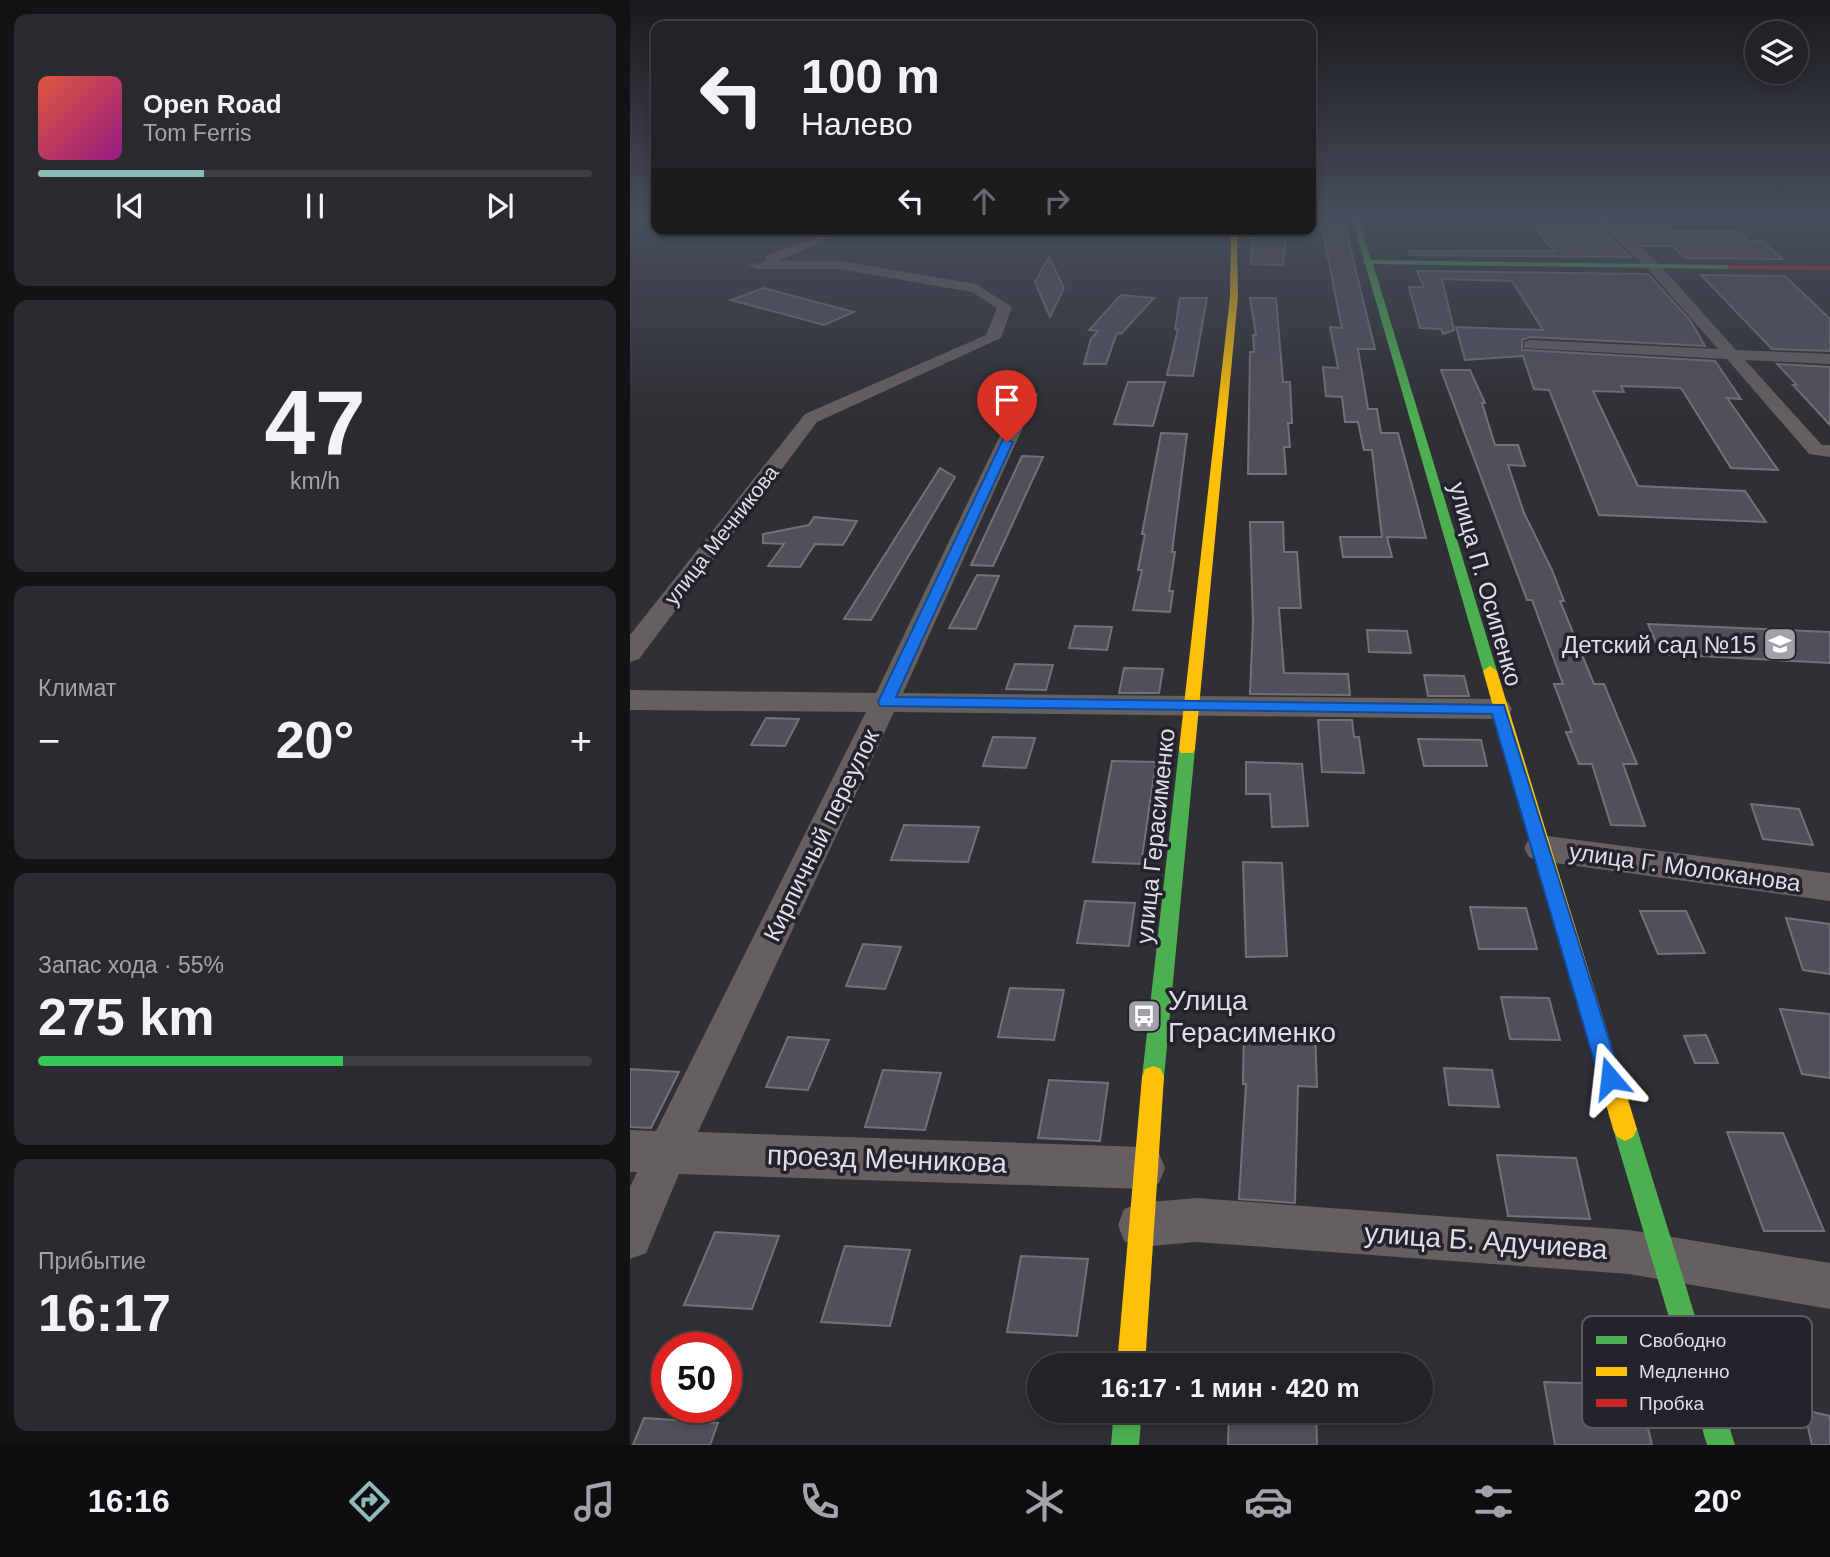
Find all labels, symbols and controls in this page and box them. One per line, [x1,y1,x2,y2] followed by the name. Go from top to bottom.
[1745,21,1808,84] map controls
[1745,21,1808,84] button: layers
[686,49,777,140] icon: left
[801,49,940,103] text: 100 m
[143,89,282,119] text: Open Road
[801,106,913,142] text: Налево
[143,120,252,146] text: Tom Ferris
[892,182,930,220] icon: left
[965,182,1003,220] icon: ahead
[1038,182,1076,220] icon: right
[111,187,149,225] icon: previous
[296,187,334,225] icon: pause
[481,187,519,225] icon: next
[977,370,1037,442] pin
[264,372,366,473] text: 47
[988,381,1026,419] icon: arrive
[660,461,783,609] street label: улица Мечникова
[290,468,340,494] text: km/h
[1444,479,1528,689] street label: улица П. Осипенко
[1761,625,1799,663] school or university icon: Детский сад №15
[1562,631,1756,658] place label: Детский сад №15
[38,675,116,701] text: Климат
[276,711,354,769] text: 20°
[38,720,60,762] text: −
[570,720,592,762] text: +
[758,724,884,945] street label: Кирпичный переулок
[1130,727,1180,945] street label: улица Герасименко
[1567,837,1803,897] street label: улица Г. Молоканова
[38,952,224,978] text: Запас хода · 55%
[1168,985,1336,1048] place label: Улица Герасименко
[38,988,214,1046] text: 275 km
[1125,997,1163,1035] bus stop icon: Улица Герасименко
[1573,1041,1647,1115] position arrow
[767,1139,1008,1179] street label: проезд Мечникова
[1363,1217,1609,1265] street label: улица Б. Адучиева
[38,1248,146,1274] text: Прибытие
[38,1284,171,1342] text: 16:17
[1582,1316,1812,1428] legend
[1639,1330,1726,1351] text: Свободно
[651,1332,742,1423] speed limit sign: 50
[1639,1361,1729,1382] text: Медленно
[1100,1373,1360,1403] text: 16:17 · 1 мин · 420 m
[1639,1393,1704,1414] text: Пробка
[345,1477,394,1526] icon: directions
[570,1477,619,1526] icon: music
[795,1477,844,1526] icon: phone
[1020,1477,1069,1526] icon: climate
[1244,1477,1293,1526] icon: car
[1469,1477,1518,1526] icon: filters
[88,1483,170,1519] text: 16:16
[1694,1483,1742,1519] text: 20°

